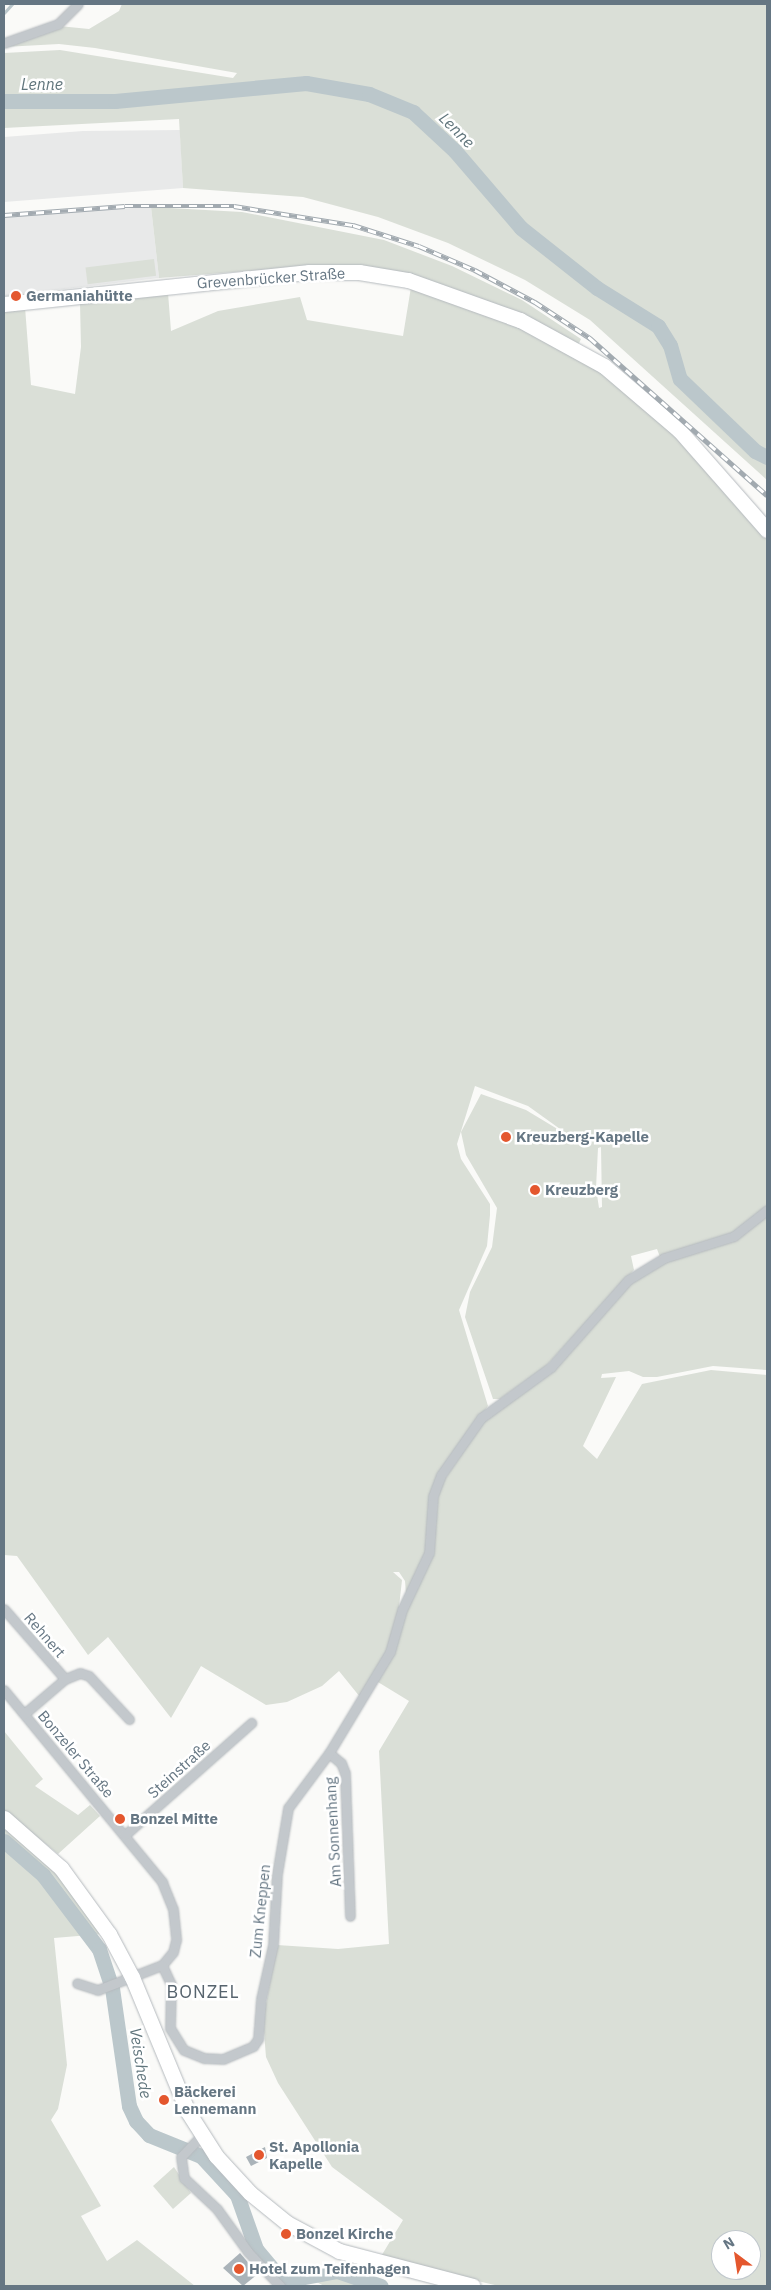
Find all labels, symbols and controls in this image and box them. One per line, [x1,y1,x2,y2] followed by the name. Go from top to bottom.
[21,74,63,94] water label: Lenne
[435,108,479,152] water label: Lenne
[196,264,346,292] street label: Grevenbrücker Straße
[26,287,133,305] place label: Germaniahütte
[10,290,22,302] marker: Germaniahütte
[516,1128,649,1146] place label: Kreuzberg-Kapelle
[500,1131,512,1143] marker: Kreuzberg-Kapelle
[545,1181,618,1199] place label: Kreuzberg
[529,1184,541,1196] marker: Kreuzberg
[21,1609,69,1661] street label: Rehnert
[34,1707,118,1801] street label: Bonzeler Straße
[144,1736,214,1802] street label: Steinstraße
[321,1777,345,1887] street label: Am Sonnenhang
[130,1810,218,1828] place label: Bonzel Mitte
[114,1813,126,1825] marker: Bonzel Mitte
[246,1863,274,1959] street label: Zum Kneppen
[166,1981,240,2003] district label: BONZEL
[126,2026,156,2100] water label: Veischede
[174,2082,256,2117] place label: Bäckerei Lennemann
[158,2094,170,2106] marker: Bäckerei Lennemann
[269,2137,359,2172] place label: St. Apollonia Kapelle
[253,2149,265,2161] marker: St. Apollonia Kapelle
[296,2225,393,2243] place label: Bonzel Kirche
[280,2228,292,2240] marker: Bonzel Kirche
[711,2230,761,2280] north arrow
[720,2233,738,2253] text: N
[249,2260,410,2278] place label: Hotel zum Teifenhagen
[233,2263,245,2275] marker: Hotel zum Teifenhagen

